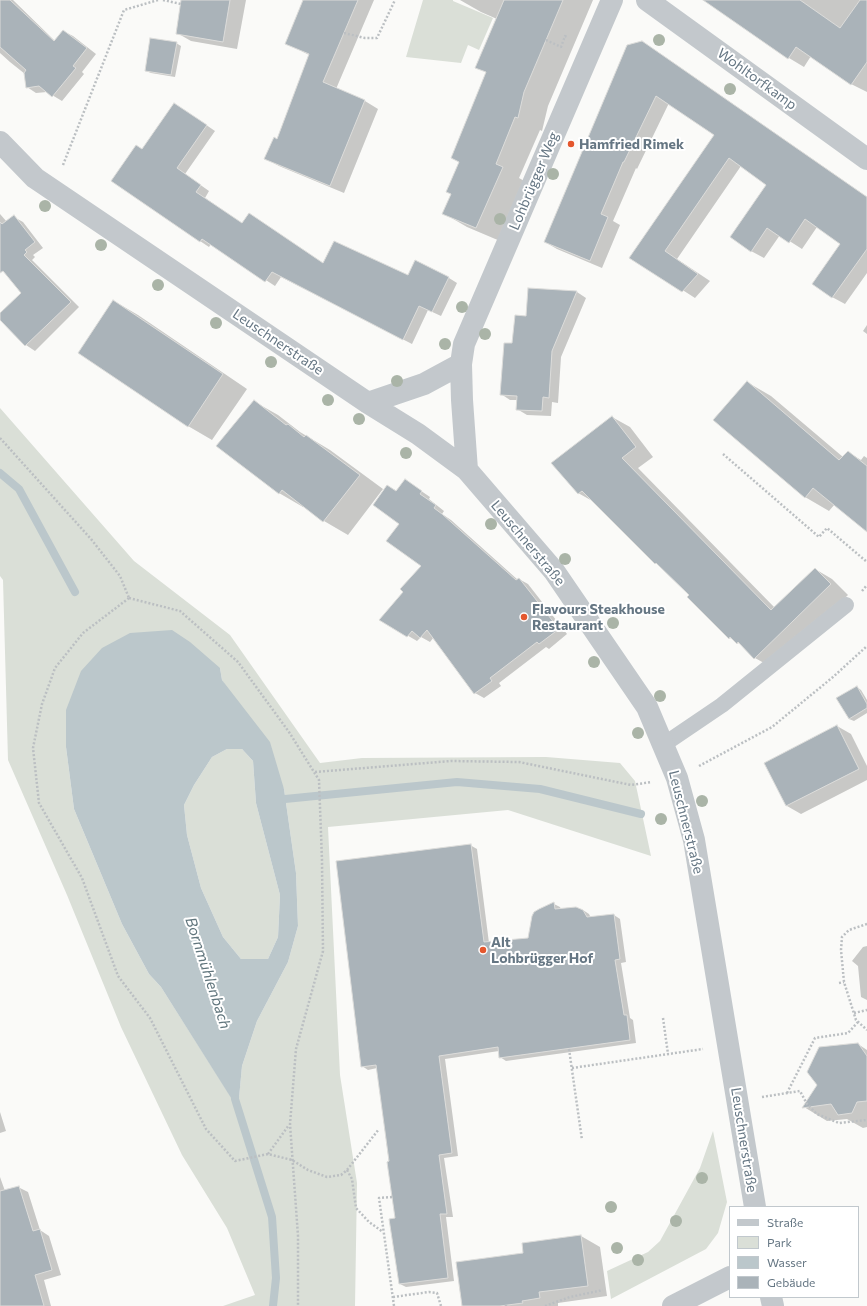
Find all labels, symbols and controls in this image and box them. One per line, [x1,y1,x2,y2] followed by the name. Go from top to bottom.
[714,45,800,113] street label: Wohltorfkamp
[506,129,562,233] street label: Lohbrügger Weg
[579,136,684,152] place label: Hamfried Rimek
[566,139,576,149] marker: Hamfried Rimek
[229,305,327,379] street label: Leuschnerstraße
[487,497,569,589] street label: Leuschnerstraße
[532,601,665,634] place label: Flavours Steakhouse Restaurant
[519,612,529,622] marker: Flavours Steakhouse Restaurant
[665,769,707,875] street label: Leuschnerstraße
[181,915,235,1031] water label: Bornmühlenbach
[491,934,593,966] place label: Alt Lohbrügger Hof
[478,945,488,955] marker: Alt Lohbrügger Hof
[727,1086,761,1194] street label: Leuschnerstraße
[729,1206,859,1298] legend
[767,1215,803,1229] text: Straße
[767,1235,792,1249] text: Park
[767,1255,807,1269] text: Wasser
[767,1275,815,1289] text: Gebäude

